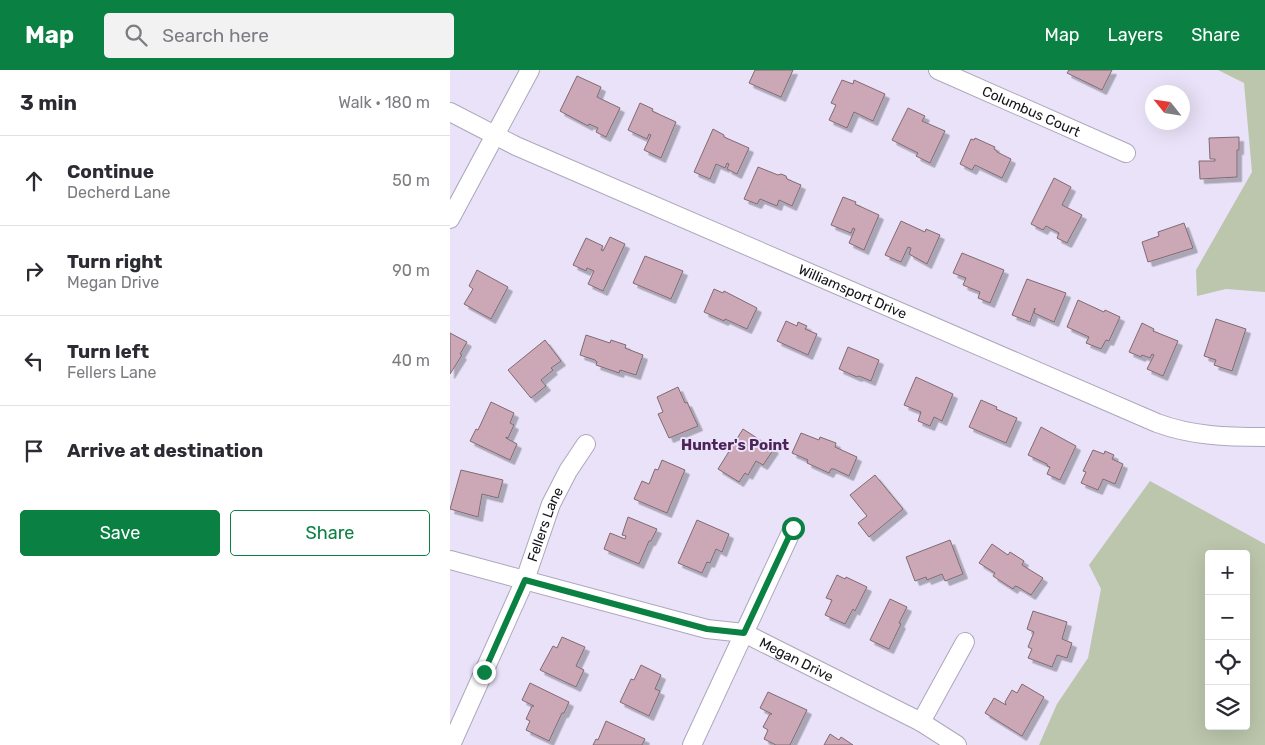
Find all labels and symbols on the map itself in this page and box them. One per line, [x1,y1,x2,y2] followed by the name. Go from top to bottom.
[980,82,1084,141] street label: Columbus Court
[1145,85,1190,130] north arrow
[796,261,910,322] street label: Williamsport Drive
[681,436,789,454] district label: Hunter's Point
[523,484,567,564] street label: Fellers Lane
[782,517,805,540] route start
[757,634,836,685] street label: Megan Drive
[473,661,496,684] route end

